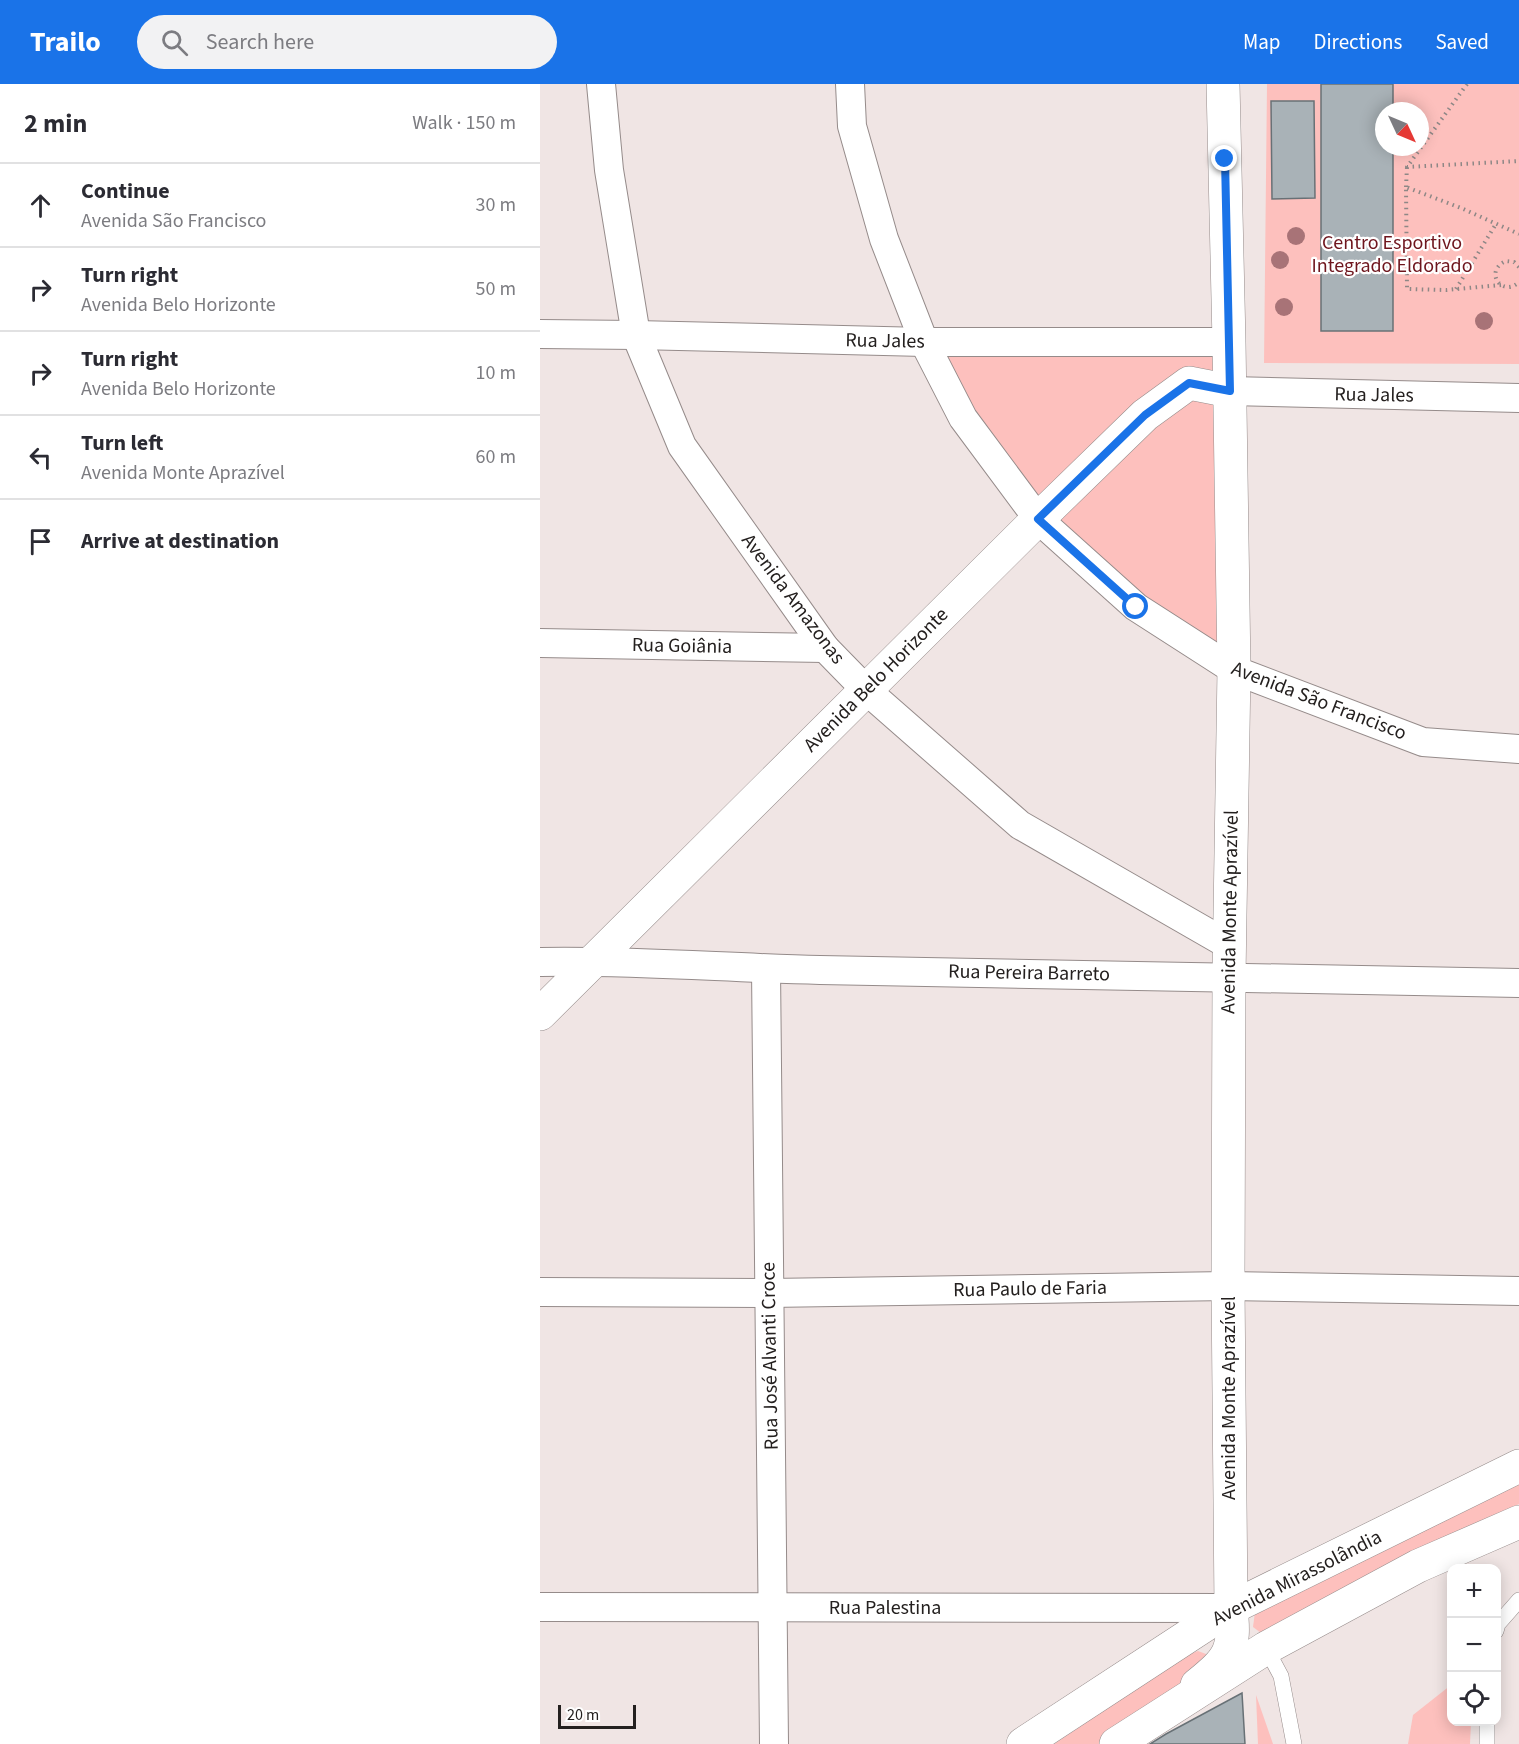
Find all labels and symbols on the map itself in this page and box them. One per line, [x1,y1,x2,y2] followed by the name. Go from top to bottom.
[1375,102,1429,156] north arrow
[1211,145,1237,171] route end
[1311,229,1473,280] park label: Centro Esportivo Integrado Eldorado
[845,326,925,356] street label: Rua Jales
[1334,380,1414,410] street label: Rua Jales
[735,528,851,670] street label: Avenida Amazonas
[1122,593,1148,619] route start
[797,601,955,759] street label: Avenida Belo Horizonte
[632,631,732,661] street label: Rua Goiânia
[1227,655,1411,747] street label: Avenida São Francisco
[1214,810,1246,1014] street label: Avenida Monte Aprazível
[948,958,1110,988] street label: Rua Pereira Barreto
[754,1262,786,1450] street label: Rua José Alvanti Croce
[953,1274,1107,1304] street label: Rua Paulo de Faria
[1215,1296,1243,1500] street label: Avenida Monte Aprazível
[1207,1523,1387,1633] street label: Avenida Mirassolândia
[829,1594,941,1622] street label: Rua Palestina
[558,1702,636,1730] scale bar

